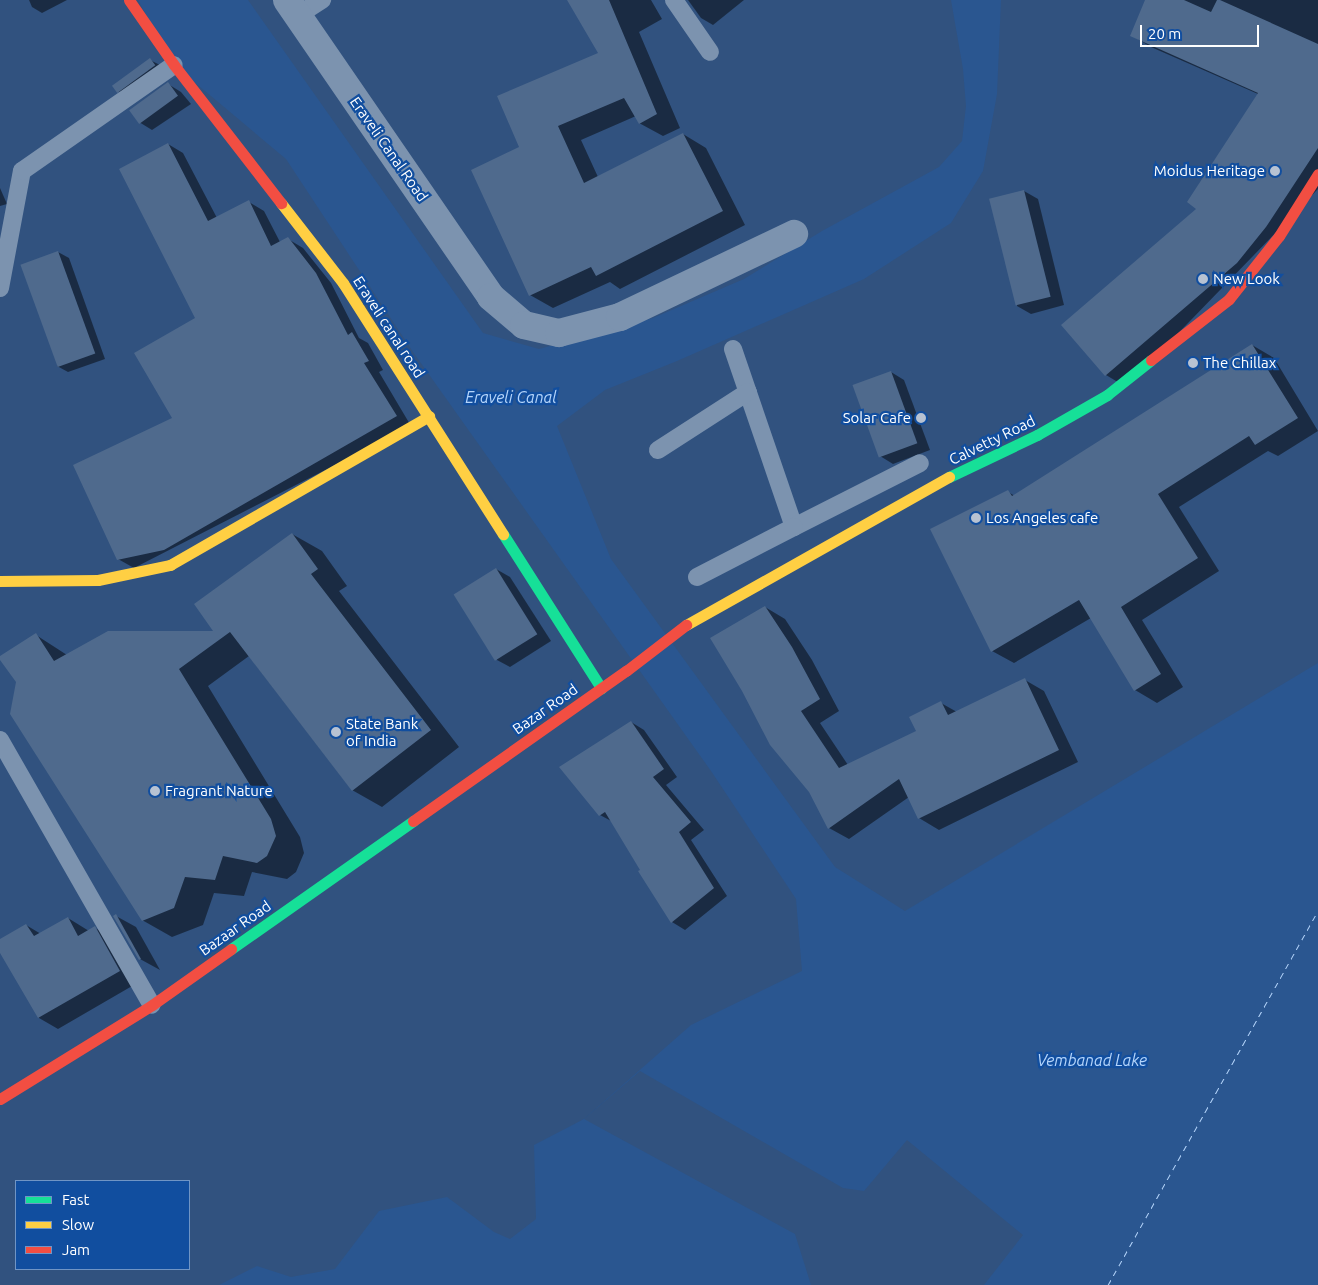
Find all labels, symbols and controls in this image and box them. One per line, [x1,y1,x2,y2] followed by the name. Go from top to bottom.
[1143,15,1262,47] scale bar
[1148,25,1181,42] text: 20 m
[346,93,432,205] street label: Eraveli Canal Road
[1154,162,1265,180] place label: Moidus Heritage
[1269,165,1281,177] marker: Moidus Heritage
[1213,270,1280,288] place label: New Look
[349,273,429,381] street label: Eraveli canal road
[1197,273,1209,285] marker: New Look
[1203,354,1276,372] place label: The Chillax
[1187,357,1199,369] marker: The Chillax
[465,387,557,407] water label: Eraveli Canal
[843,409,911,427] place label: Solar Cafe
[946,411,1038,469] street label: Calvetty Road
[915,412,927,424] marker: Solar Cafe
[986,509,1098,527] place label: Los Angeles cafe
[970,512,982,524] marker: Los Angeles cafe
[509,680,581,738] street label: Bazar Road
[346,714,418,749] place label: State Bank of India
[330,726,342,738] marker: State Bank of India
[165,782,273,800] place label: Fragrant Nature
[149,785,161,797] marker: Fragrant Nature
[196,897,274,959] street label: Bazaar Road
[1037,1050,1147,1070] water label: Vembanad Lake
[15,1180,190,1270] legend
[62,1191,89,1208] text: Fast
[62,1216,94,1233] text: Slow
[62,1241,90,1258] text: Jam

